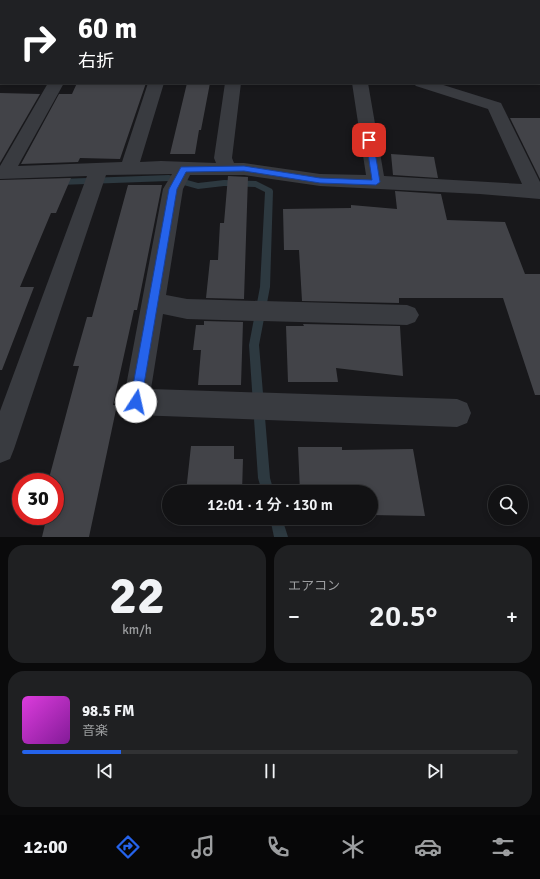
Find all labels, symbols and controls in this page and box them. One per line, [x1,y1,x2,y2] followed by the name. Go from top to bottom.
[78,12,137,46] text: 60 m
[12,16,64,68] icon: right
[78,50,114,72] text: 右折
[352,123,386,157] pin
[358,129,380,151] icon: arrive
[115,381,157,423] position arrow
[12,473,64,525] speed limit sign: 30
[488,485,528,525] map controls
[488,485,528,525] button: search
[207,496,333,514] text: 12:01 · 1 分 · 130 m
[109,564,165,628] text: 22
[288,578,340,594] text: エアコン
[369,598,437,635] text: 20.5°
[288,603,300,630] text: −
[506,603,518,630] text: +
[122,622,152,638] text: km/h
[82,702,134,720] text: 98.5 FM
[82,723,108,739] text: 音楽
[94,760,116,782] icon: previous
[259,760,281,782] icon: pause
[424,760,446,782] icon: next
[114,833,142,861] icon: directions
[189,833,217,861] icon: music
[264,833,292,861] icon: phone
[339,833,367,861] icon: climate
[414,833,442,861] icon: car
[489,833,517,861] icon: filters
[23,836,68,858] text: 12:00

